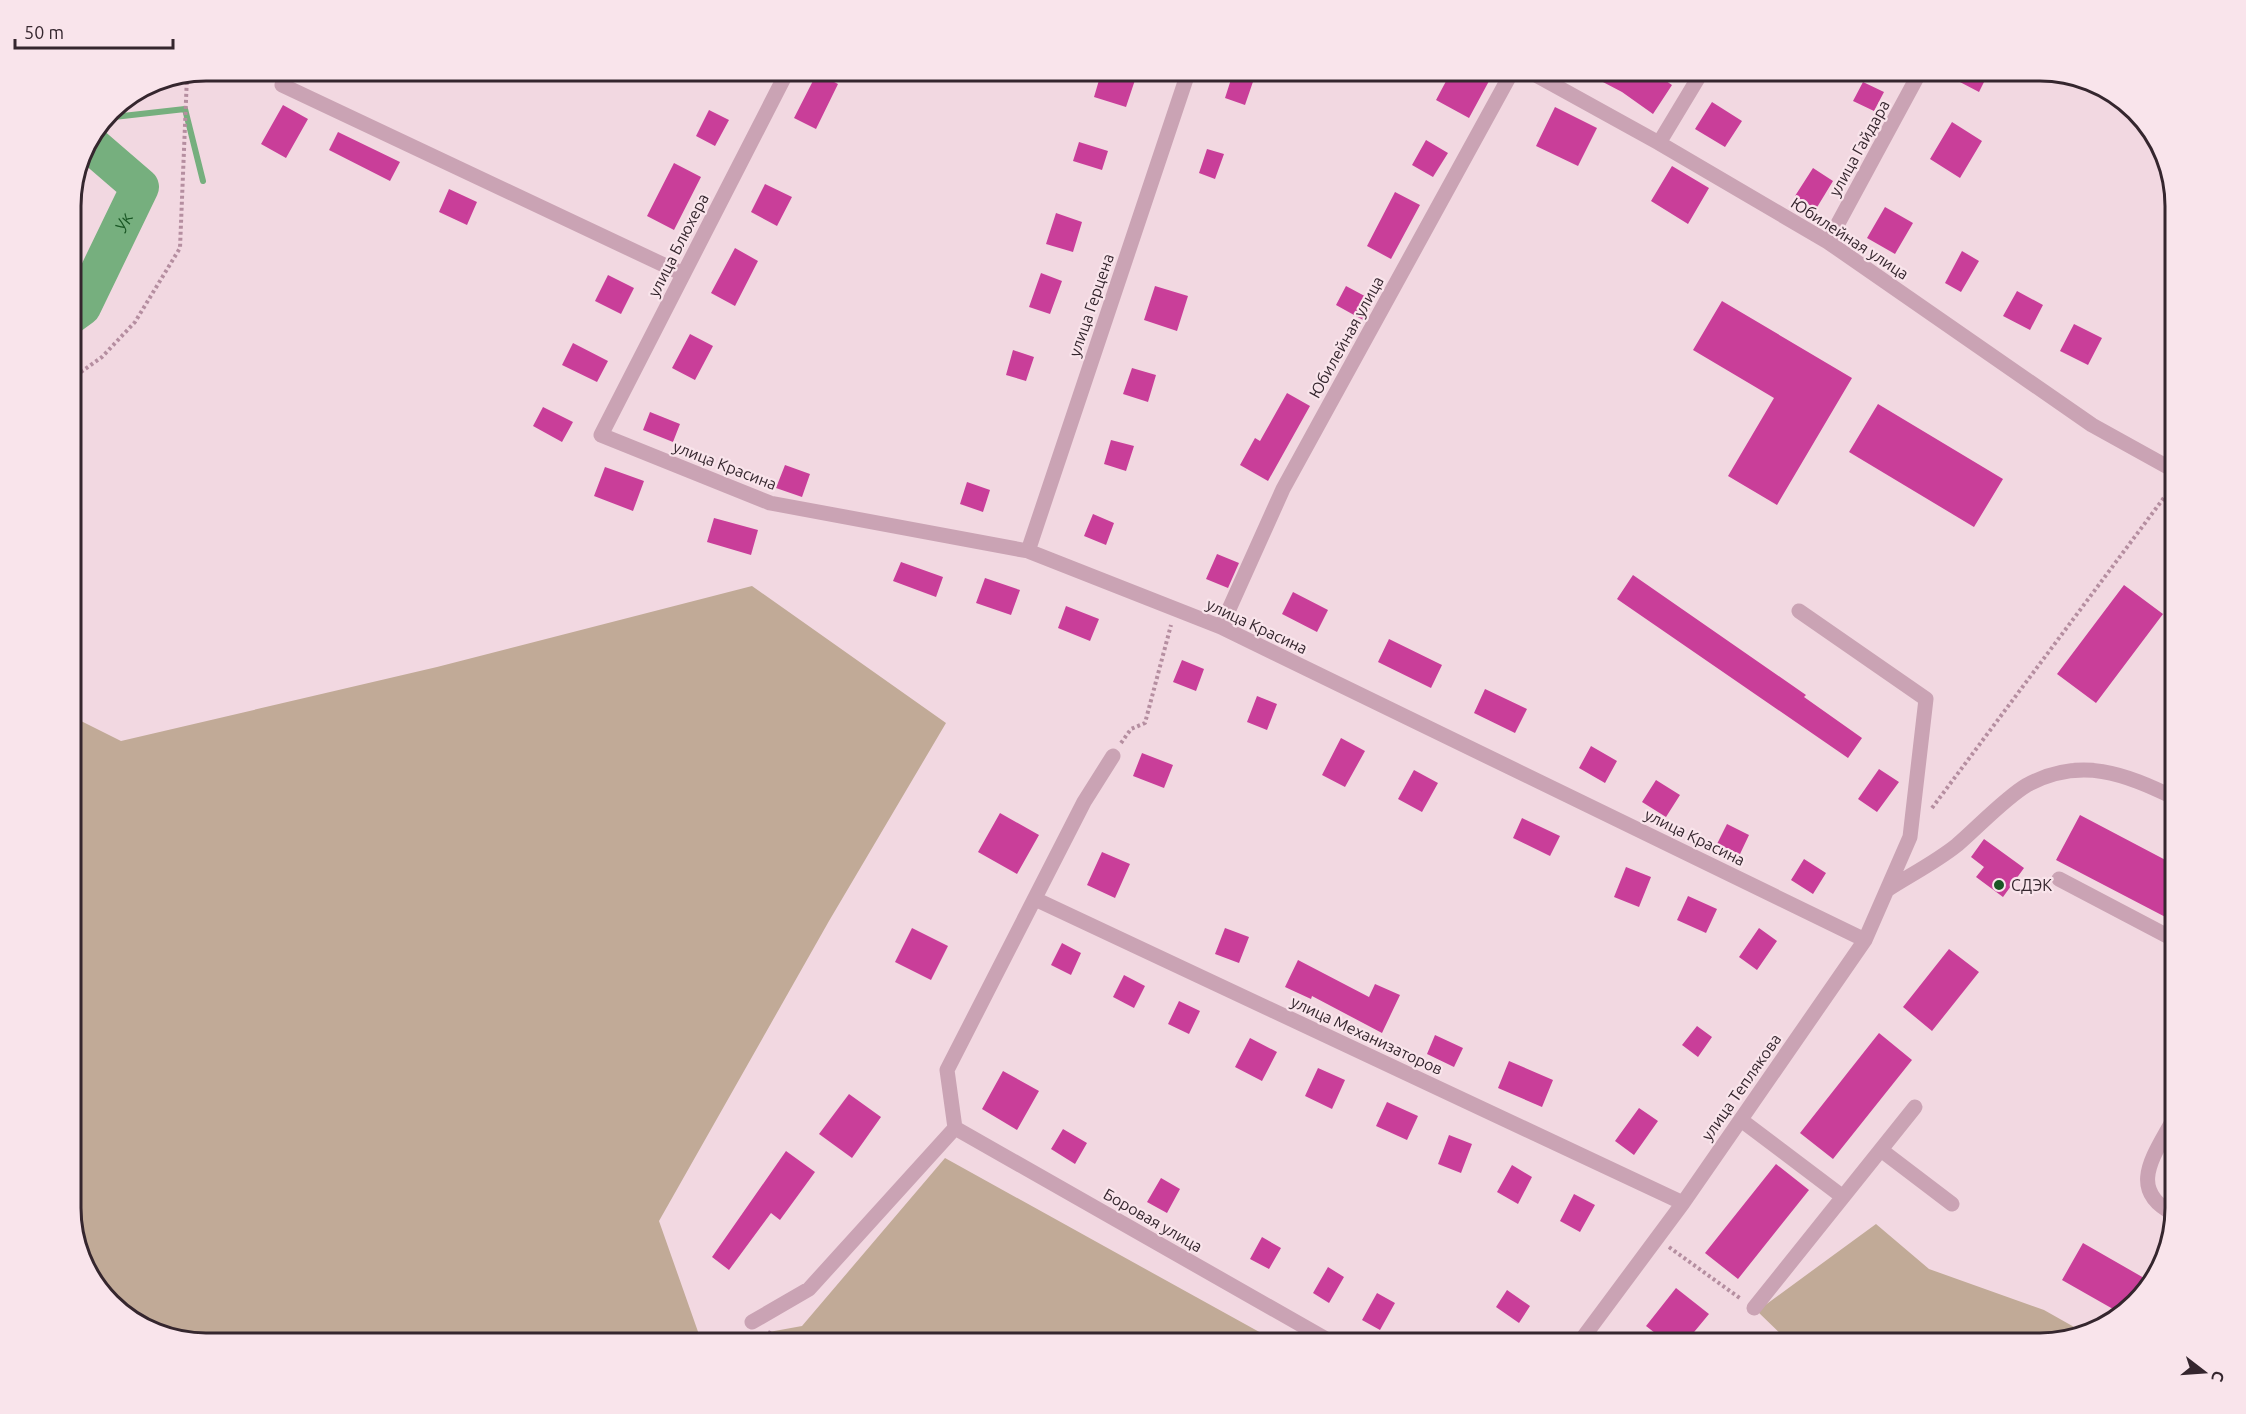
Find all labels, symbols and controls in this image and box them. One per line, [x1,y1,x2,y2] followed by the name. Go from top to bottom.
[15,12,172,50] scale bar
[24,22,64,42] text: 50 m
[1825,97,1893,199] street label: улица Гайдара
[644,190,712,300] street label: улица Блюхера
[1788,193,1912,283] street label: Юбилейная улица
[110,209,136,236] water label: Ук
[1065,251,1117,359] street label: улица Герцена
[1305,273,1387,401] street label: Юбилейная улица
[671,437,779,493] street label: улица Красина
[1204,595,1310,657] street label: улица Красина
[1642,805,1748,869] street label: улица Красина
[2011,876,2052,894] place label: СДЭК
[1992,878,2006,892] marker: СДЭК
[1288,992,1446,1078] street label: улица Механизаторов
[1698,1030,1784,1144] street label: улица Теплякова
[1100,1184,1206,1256] street label: Боровая улица
[2174,1342,2234,1402] north arrow
[2208,1369,2228,1384] text: С

